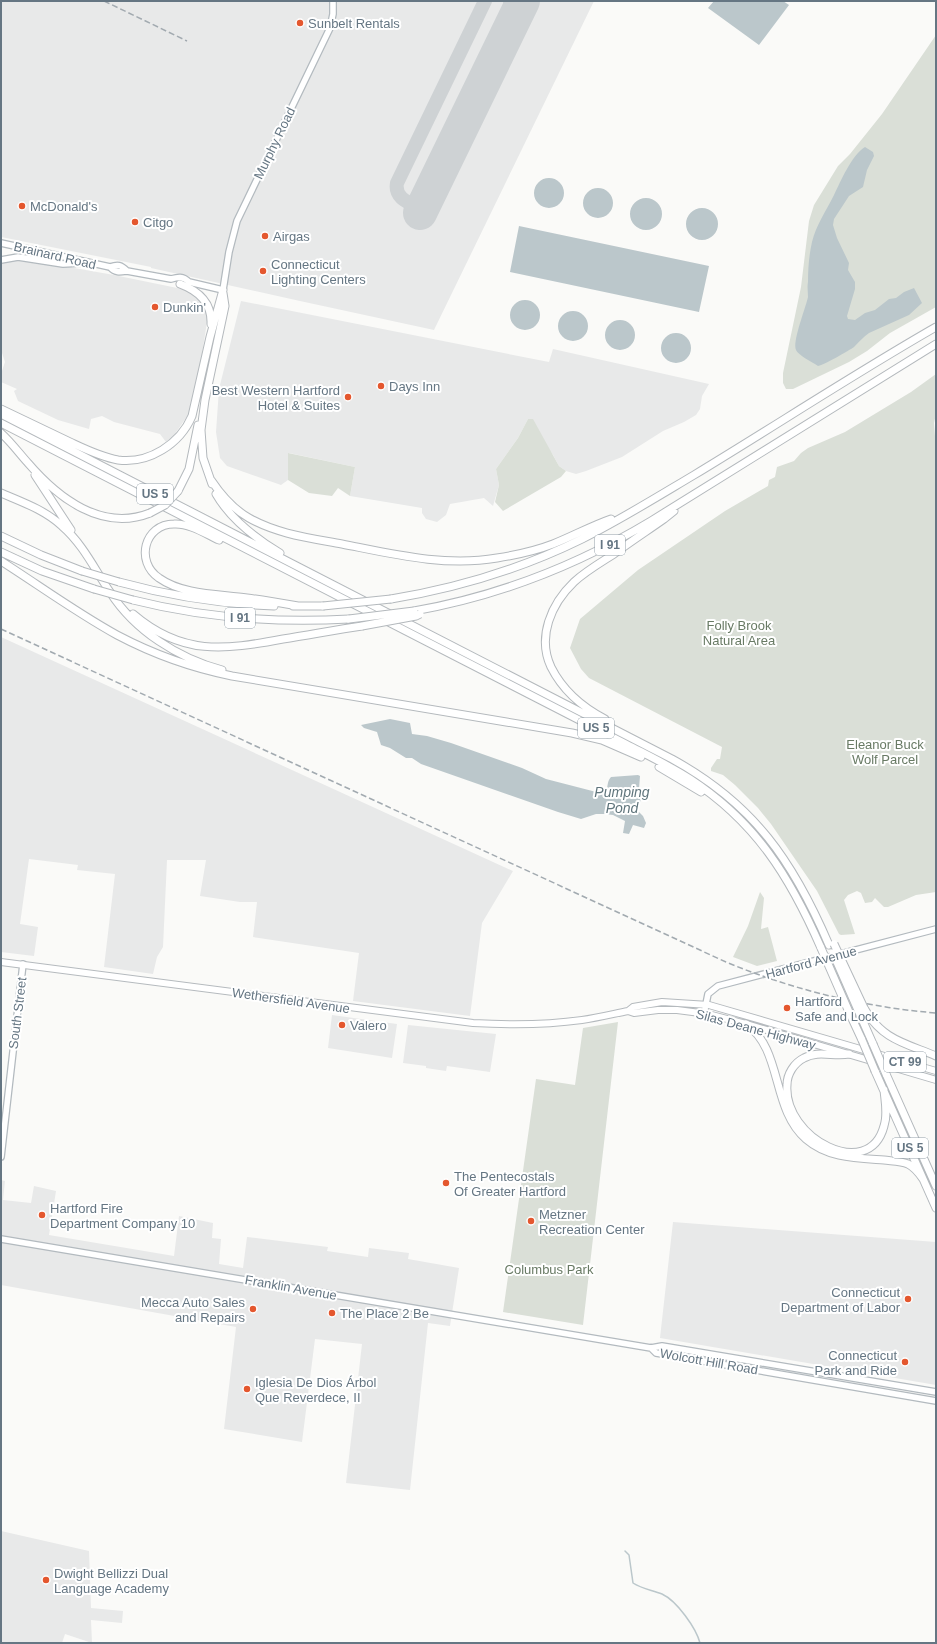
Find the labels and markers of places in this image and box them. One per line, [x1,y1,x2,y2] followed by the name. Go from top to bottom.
[308,16,400,31] place label: Sunbelt Rentals
[295,18,305,28] marker: Sunbelt Rentals
[30,199,98,214] place label: McDonald's
[17,201,27,211] marker: McDonald's
[143,215,173,230] place label: Citgo
[130,217,140,227] marker: Citgo
[273,229,310,244] place label: Airgas
[260,231,270,241] marker: Airgas
[271,257,366,287] place label: Connecticut Lighting Centers
[258,266,268,276] marker: Connecticut Lighting Centers
[163,300,206,315] place label: Dunkin'
[150,302,160,312] marker: Dunkin'
[389,379,440,394] place label: Days Inn
[376,381,386,391] marker: Days Inn
[212,383,340,413] place label: Best Western Hartford Hotel & Suites
[343,392,353,402] marker: Best Western Hartford Hotel & Suites
[795,994,879,1024] place label: Hartford Safe and Lock
[782,1003,792,1013] marker: Hartford Safe and Lock
[350,1018,387,1033] place label: Valero
[337,1020,347,1030] marker: Valero
[454,1169,566,1199] place label: The Pentecostals Of Greater Hartford
[441,1178,451,1188] marker: The Pentecostals Of Greater Hartford
[50,1201,195,1231] place label: Hartford Fire Department Company 10
[539,1207,645,1237] place label: Metzner Recreation Center
[37,1210,47,1220] marker: Hartford Fire Department Company 10
[526,1216,536,1226] marker: Metzner Recreation Center
[781,1285,901,1315] place label: Connecticut Department of Labor
[903,1294,913,1304] marker: Connecticut Department of Labor
[141,1295,245,1325] place label: Mecca Auto Sales and Repairs
[248,1304,258,1314] marker: Mecca Auto Sales and Repairs
[340,1306,429,1321] place label: The Place 2 Be
[327,1308,337,1318] marker: The Place 2 Be
[815,1348,897,1378] place label: Connecticut Park and Ride
[900,1357,910,1367] marker: Connecticut Park and Ride
[255,1375,376,1405] place label: Iglesia De Dios Árbol Que Reverdece, II
[242,1384,252,1394] marker: Iglesia De Dios Árbol Que Reverdece, II
[54,1566,169,1596] place label: Dwight Bellizzi Dual Language Academy
[41,1575,51,1585] marker: Dwight Bellizzi Dual Language Academy

